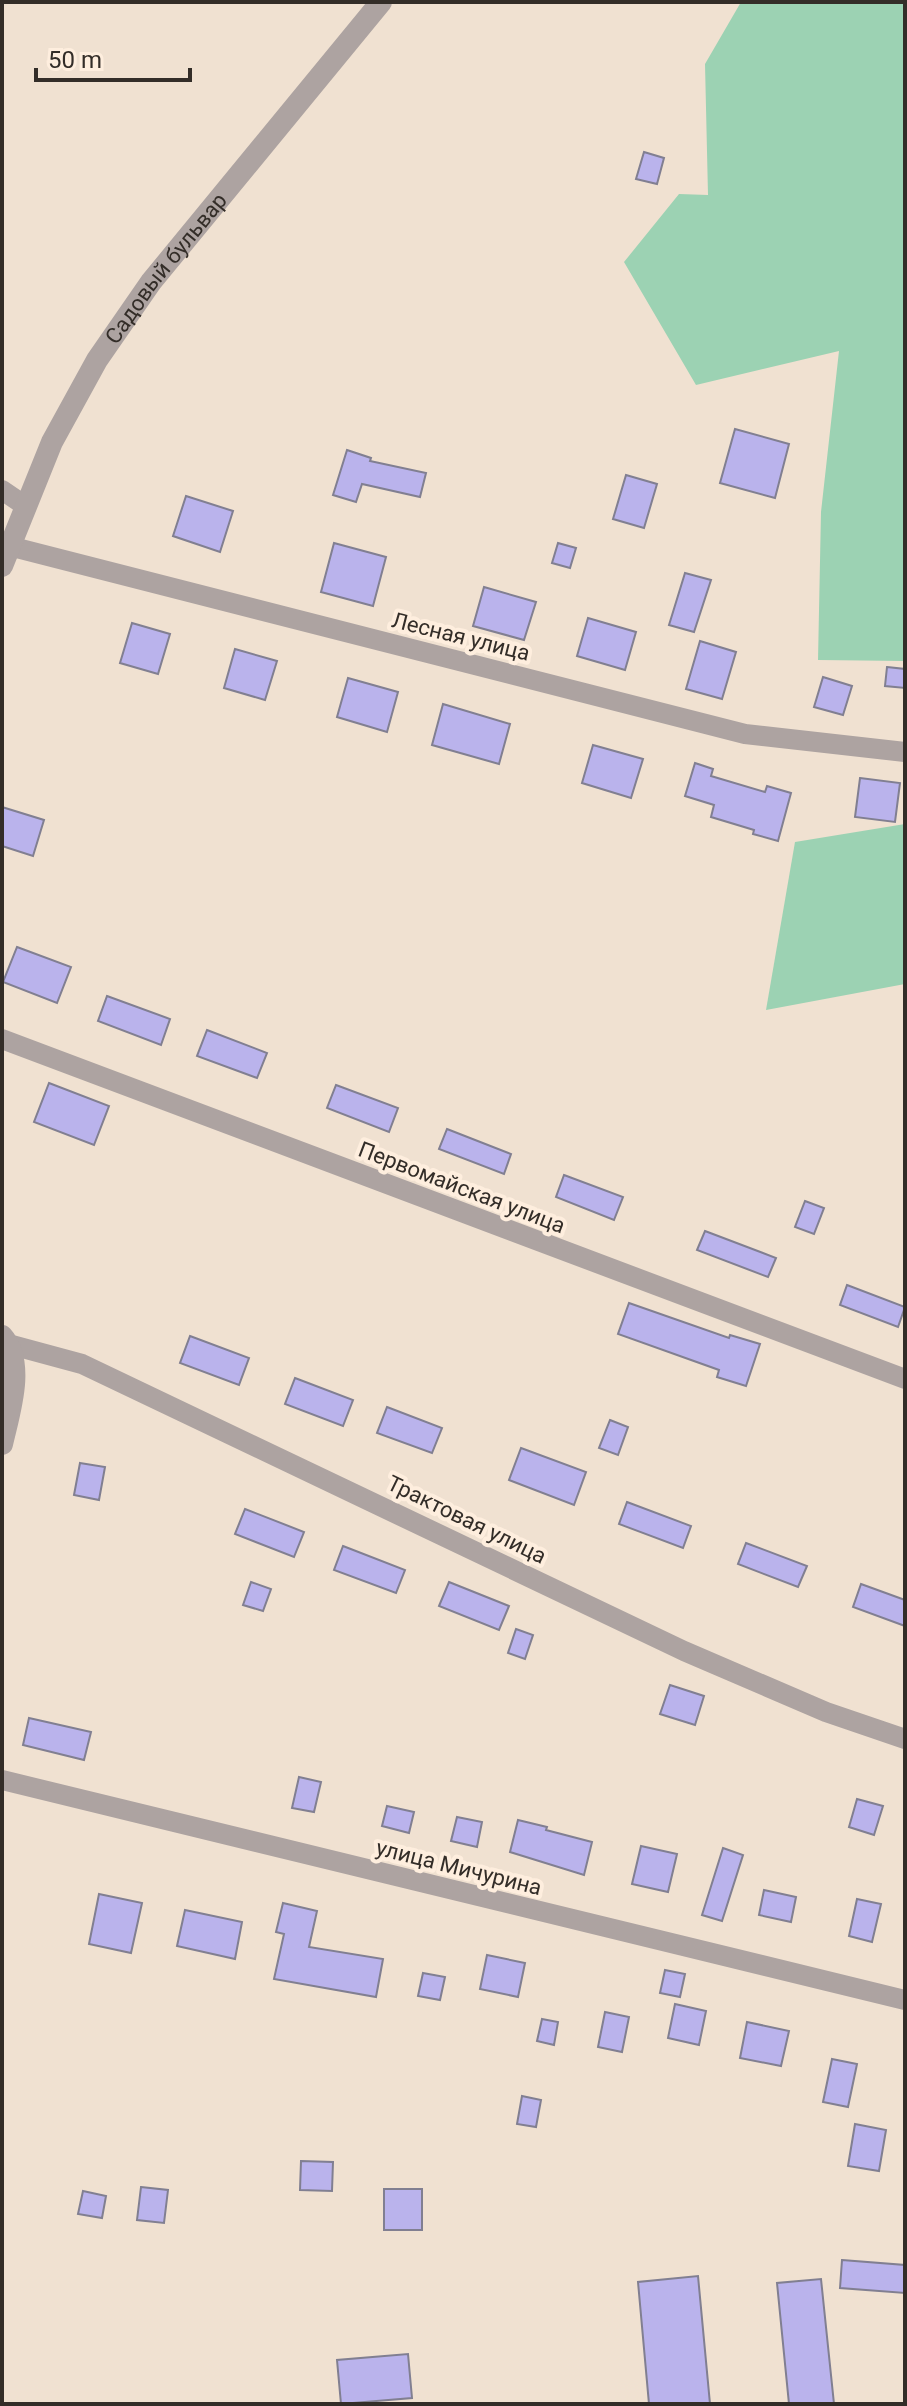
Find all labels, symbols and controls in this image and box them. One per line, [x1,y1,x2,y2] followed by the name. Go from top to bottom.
[36,32,190,82] scale bar
[48,46,102,74] text: 50 m
[100,188,232,349] street label: Садовый бульвар
[389,607,532,666] street label: Лесная улица
[355,1137,569,1238] street label: Первомайская улица
[383,1470,550,1569] street label: Трактовая улица
[373,1835,544,1900] street label: улица Мичурина

